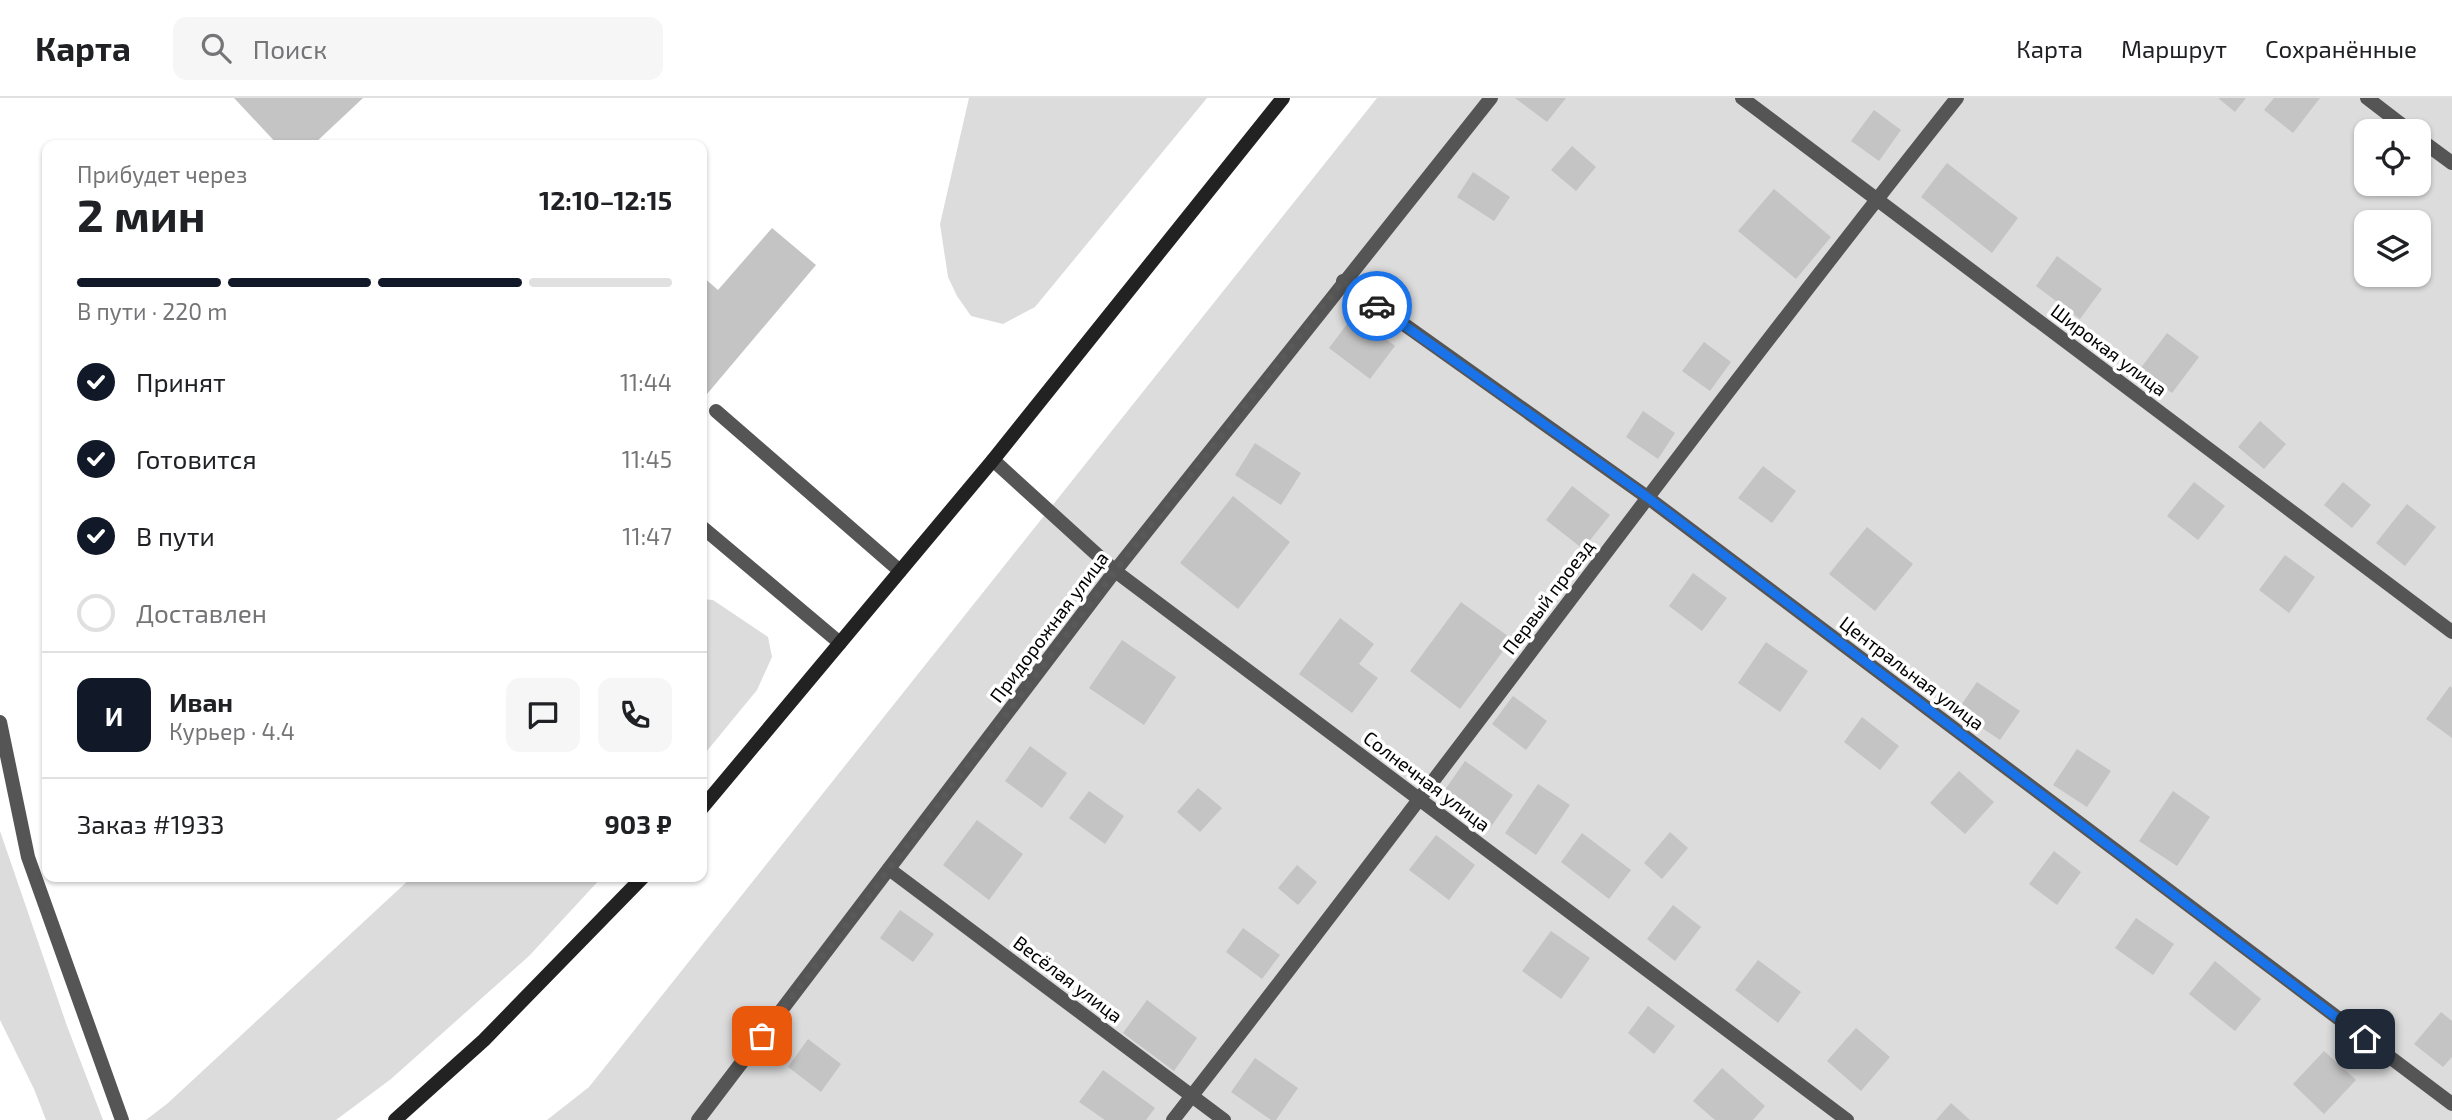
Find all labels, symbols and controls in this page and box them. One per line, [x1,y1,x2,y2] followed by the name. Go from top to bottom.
[173,17,663,80] search box
[35,28,131,68] text: Карта
[197,29,235,67] icon: search
[253,33,327,64] text: Поиск
[2016,34,2083,63] text: Карта
[2121,34,2227,63] text: Маршрут
[2265,34,2417,63] text: Сохранённые
[2354,119,2431,287] map controls
[2354,119,2431,196] button: locate
[77,160,247,188] text: Прибудет через
[539,184,672,215] text: 12:10–12:15
[77,186,206,241] text: 2 мин
[2354,210,2431,287] button: layers
[1342,271,1412,341] courier
[1358,287,1396,325] icon: car
[77,297,227,325] text: В пути · 220 m
[2046,299,2172,401] street label: Широкая улица
[77,363,115,401] icon: check
[136,366,226,397] text: Принят
[620,368,672,396] text: 11:44
[77,440,115,478] icon: check
[136,443,257,474] text: Готовится
[622,445,672,473] text: 11:45
[77,517,115,555] icon: check
[136,520,215,551] text: В пути
[622,522,672,550] text: 11:47
[1497,535,1598,658] street label: Первый проезд
[984,547,1114,707] street label: Придорожная улица
[136,597,267,628] text: Доставлен
[1835,611,1989,735] street label: Центральная улица
[506,678,580,752] button: chat
[598,678,672,752] button: phone
[169,686,233,717] text: Иван
[105,700,123,731] text: И
[169,717,295,745] text: Курьер · 4.4
[1359,725,1495,837] street label: Солнечная улица
[77,808,225,839] text: Заказ #1933
[605,808,672,839] text: 903 ₽
[1009,930,1127,1028] street label: Весёлая улица
[732,1006,792,1066] pin
[2335,1009,2395,1069] pin
[743,1017,781,1055] icon: bag
[2346,1020,2384,1058] icon: home

